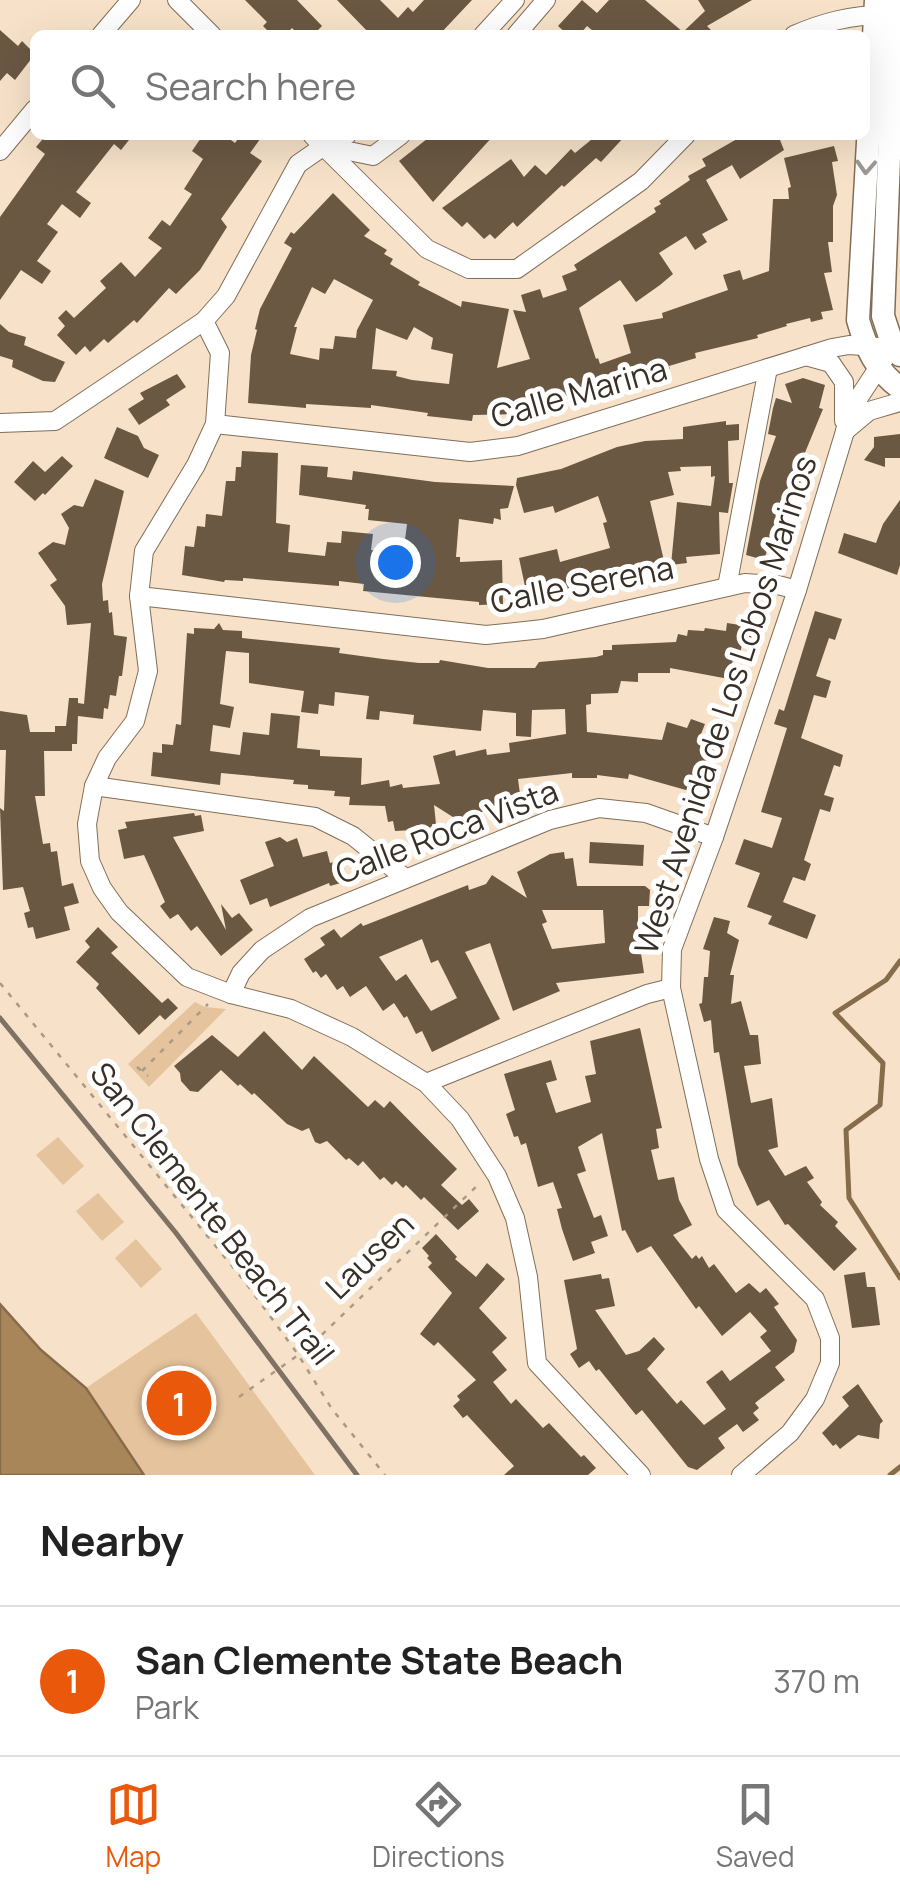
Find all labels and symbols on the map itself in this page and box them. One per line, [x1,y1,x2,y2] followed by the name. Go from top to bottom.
[856,160,877,176] one-way arrow
[486,346,672,438] street label: Calle Marina
[623,450,827,960] street label: West Avenida de Los Lobos Marinos
[370,537,421,588] your location
[487,545,677,623] street label: Calle Serena
[329,768,564,894] street label: Calle Roca Vista
[81,1053,345,1374] street label: San Clemente Beach Trail
[315,1202,423,1308] street label: Lausen
[146,1366,212,1440] pin: 1

